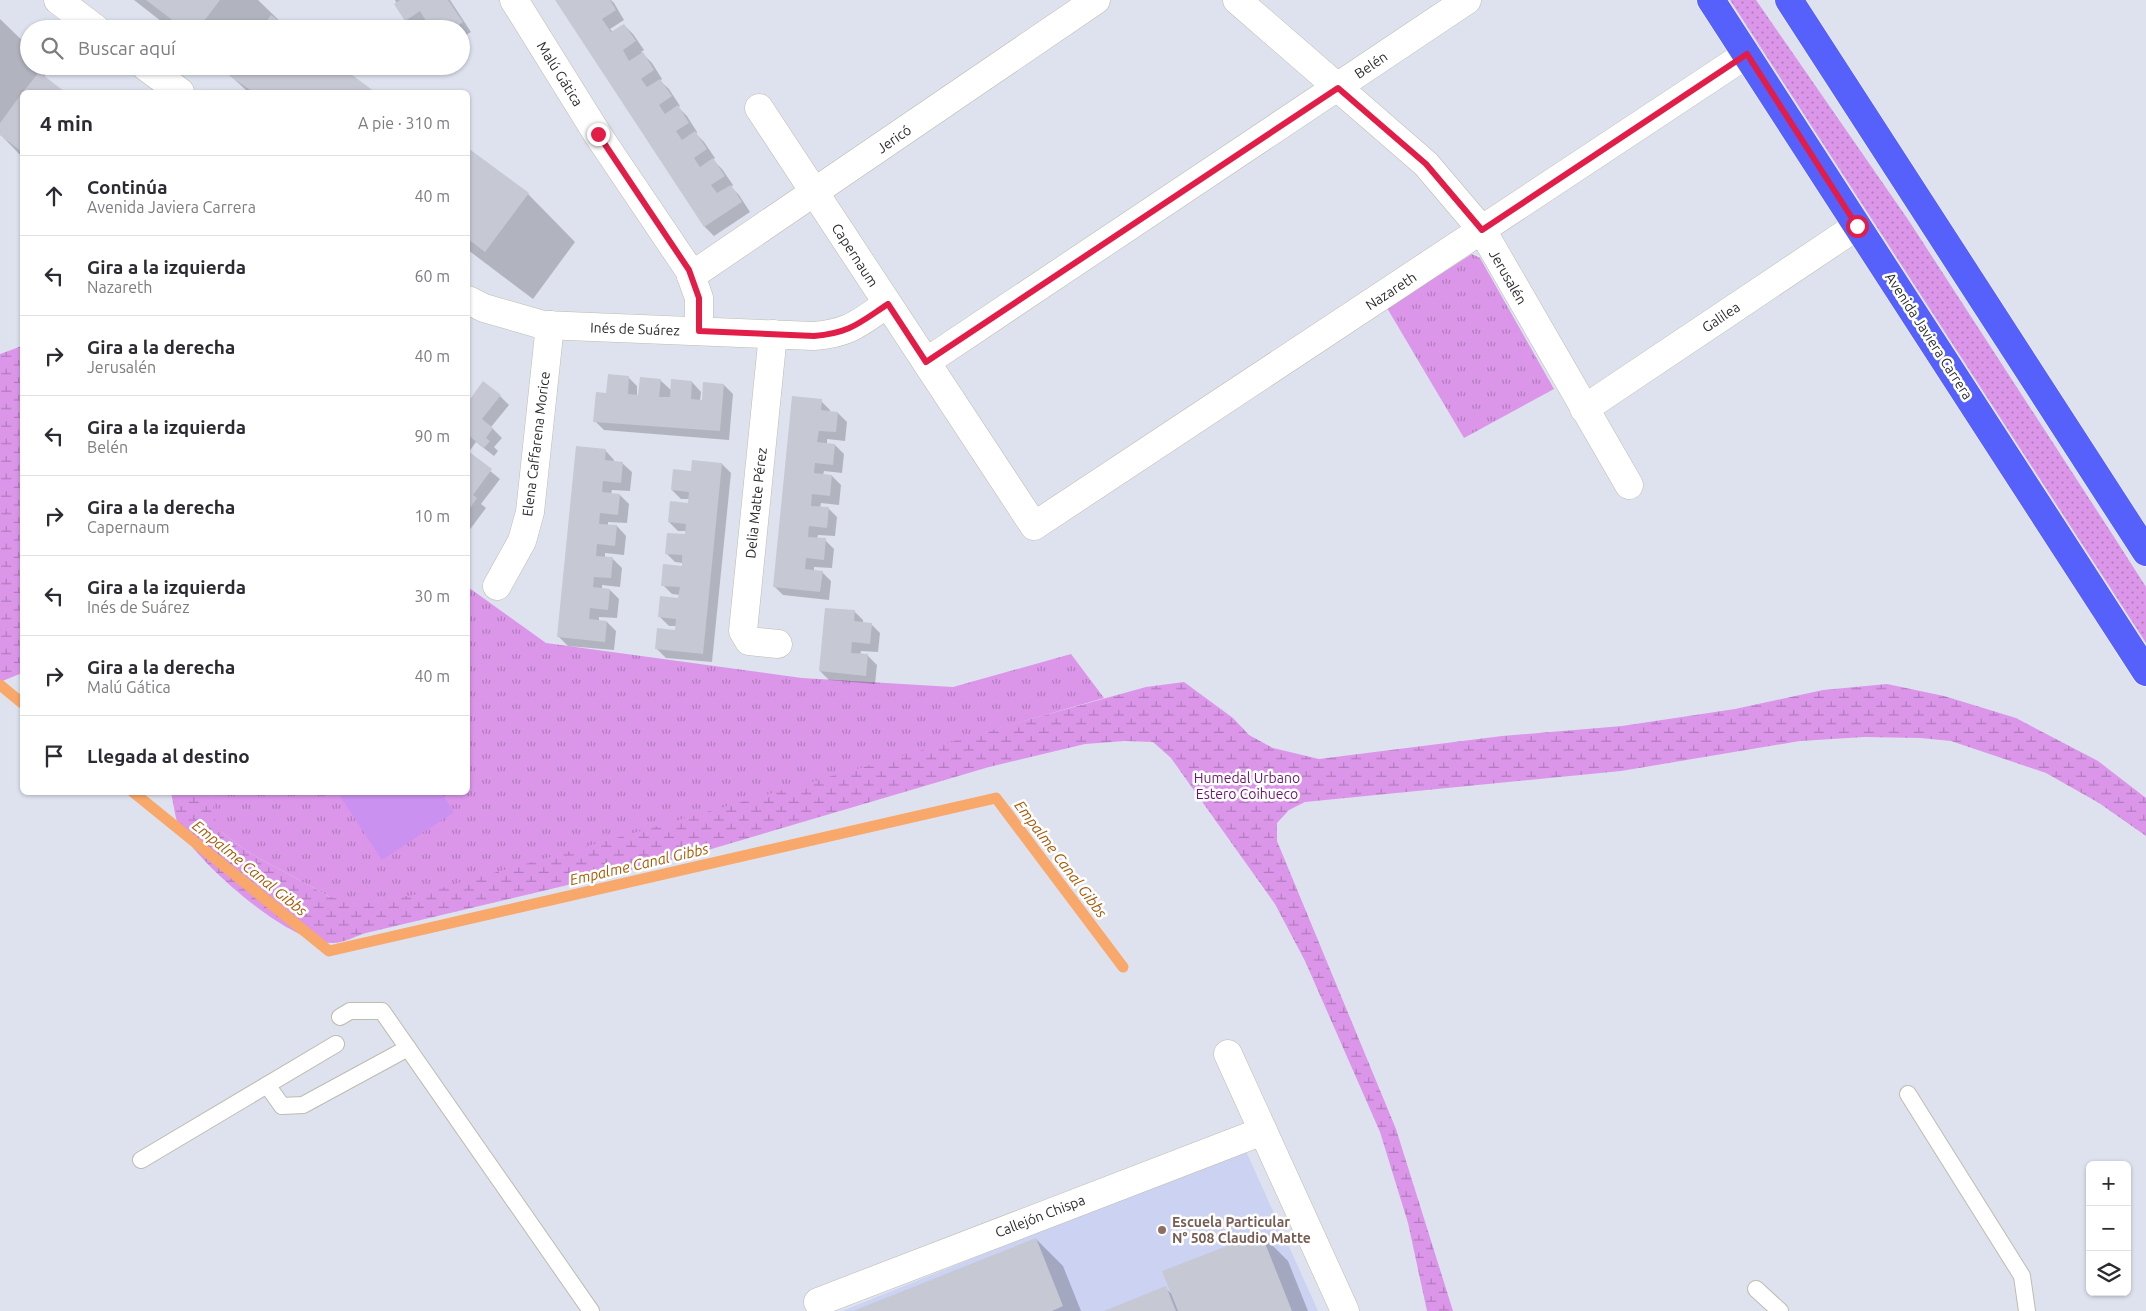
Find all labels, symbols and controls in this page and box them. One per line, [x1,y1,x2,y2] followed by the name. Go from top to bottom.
[20,20,470,75] search box
[38,34,66,62] icon: search
[78,37,176,59] text: Buscar aquí
[534,39,586,109] street label: Malú Gática
[1352,48,1390,82] street label: Belén
[40,111,93,135] text: 4 min
[358,114,450,132] text: A pie · 310 m
[874,122,914,156] street label: Jericó
[587,123,610,146] route end
[87,176,168,198] text: Continúa
[40,182,68,210] icon: ahead
[414,187,450,205] text: 40 m
[87,198,256,216] text: Avenida Javiera Carrera
[1846,215,1869,238] route start
[829,220,881,290] street label: Capernaum
[1486,247,1530,307] street label: Jerusalén
[87,256,246,278] text: Gira a la izquierda
[40,262,68,290] icon: left
[414,267,450,285] text: 60 m
[1363,269,1419,313] street label: Nazareth
[1882,270,1976,402] street label: Avenida Javiera Carrera
[87,278,153,296] text: Nazareth
[1699,299,1743,335] street label: Galilea
[590,319,680,339] street label: Inés de Suárez
[87,336,235,358] text: Gira a la derecha
[40,342,68,370] icon: right
[414,347,450,365] text: 40 m
[87,358,156,376] text: Jerusalén
[519,371,553,517] street label: Elena Caffarena Morice
[87,416,246,438] text: Gira a la izquierda
[40,422,68,450] icon: left
[414,427,450,445] text: 90 m
[87,438,128,456] text: Belén
[742,447,770,559] street label: Delia Matte Pérez
[87,496,235,518] text: Gira a la derecha
[40,502,68,530] icon: right
[414,507,450,525] text: 10 m
[87,518,170,536] text: Capernaum
[87,576,246,598] text: Gira a la izquierda
[40,582,68,610] icon: left
[414,587,450,605] text: 30 m
[87,598,190,616] text: Inés de Suárez
[87,656,235,678] text: Gira a la derecha
[40,662,68,690] icon: right
[414,667,450,685] text: 40 m
[87,678,171,696] text: Malú Gática
[40,742,68,770] icon: arrive
[87,745,250,767] text: Llegada al destino
[1194,770,1300,802] park label: Humedal Urbano Estero Coihueco
[1011,797,1111,921] water label: Empalme Canal Gibbs
[189,817,311,920] water label: Empalme Canal Gibbs
[568,840,711,888] water label: Empalme Canal Gibbs
[2086,1161,2131,1296] map controls
[2086,1161,2131,1206] button: +
[993,1191,1087,1241] street label: Callejón Chispa
[2086,1206,2131,1251] button: −
[1172,1214,1311,1246] place label: Escuela Particular N° 508 Claudio Matte
[1156,1224,1168,1236] marker: Escuela Particular N° 508 Claudio Matte
[2086,1251,2131,1296] button: layers

